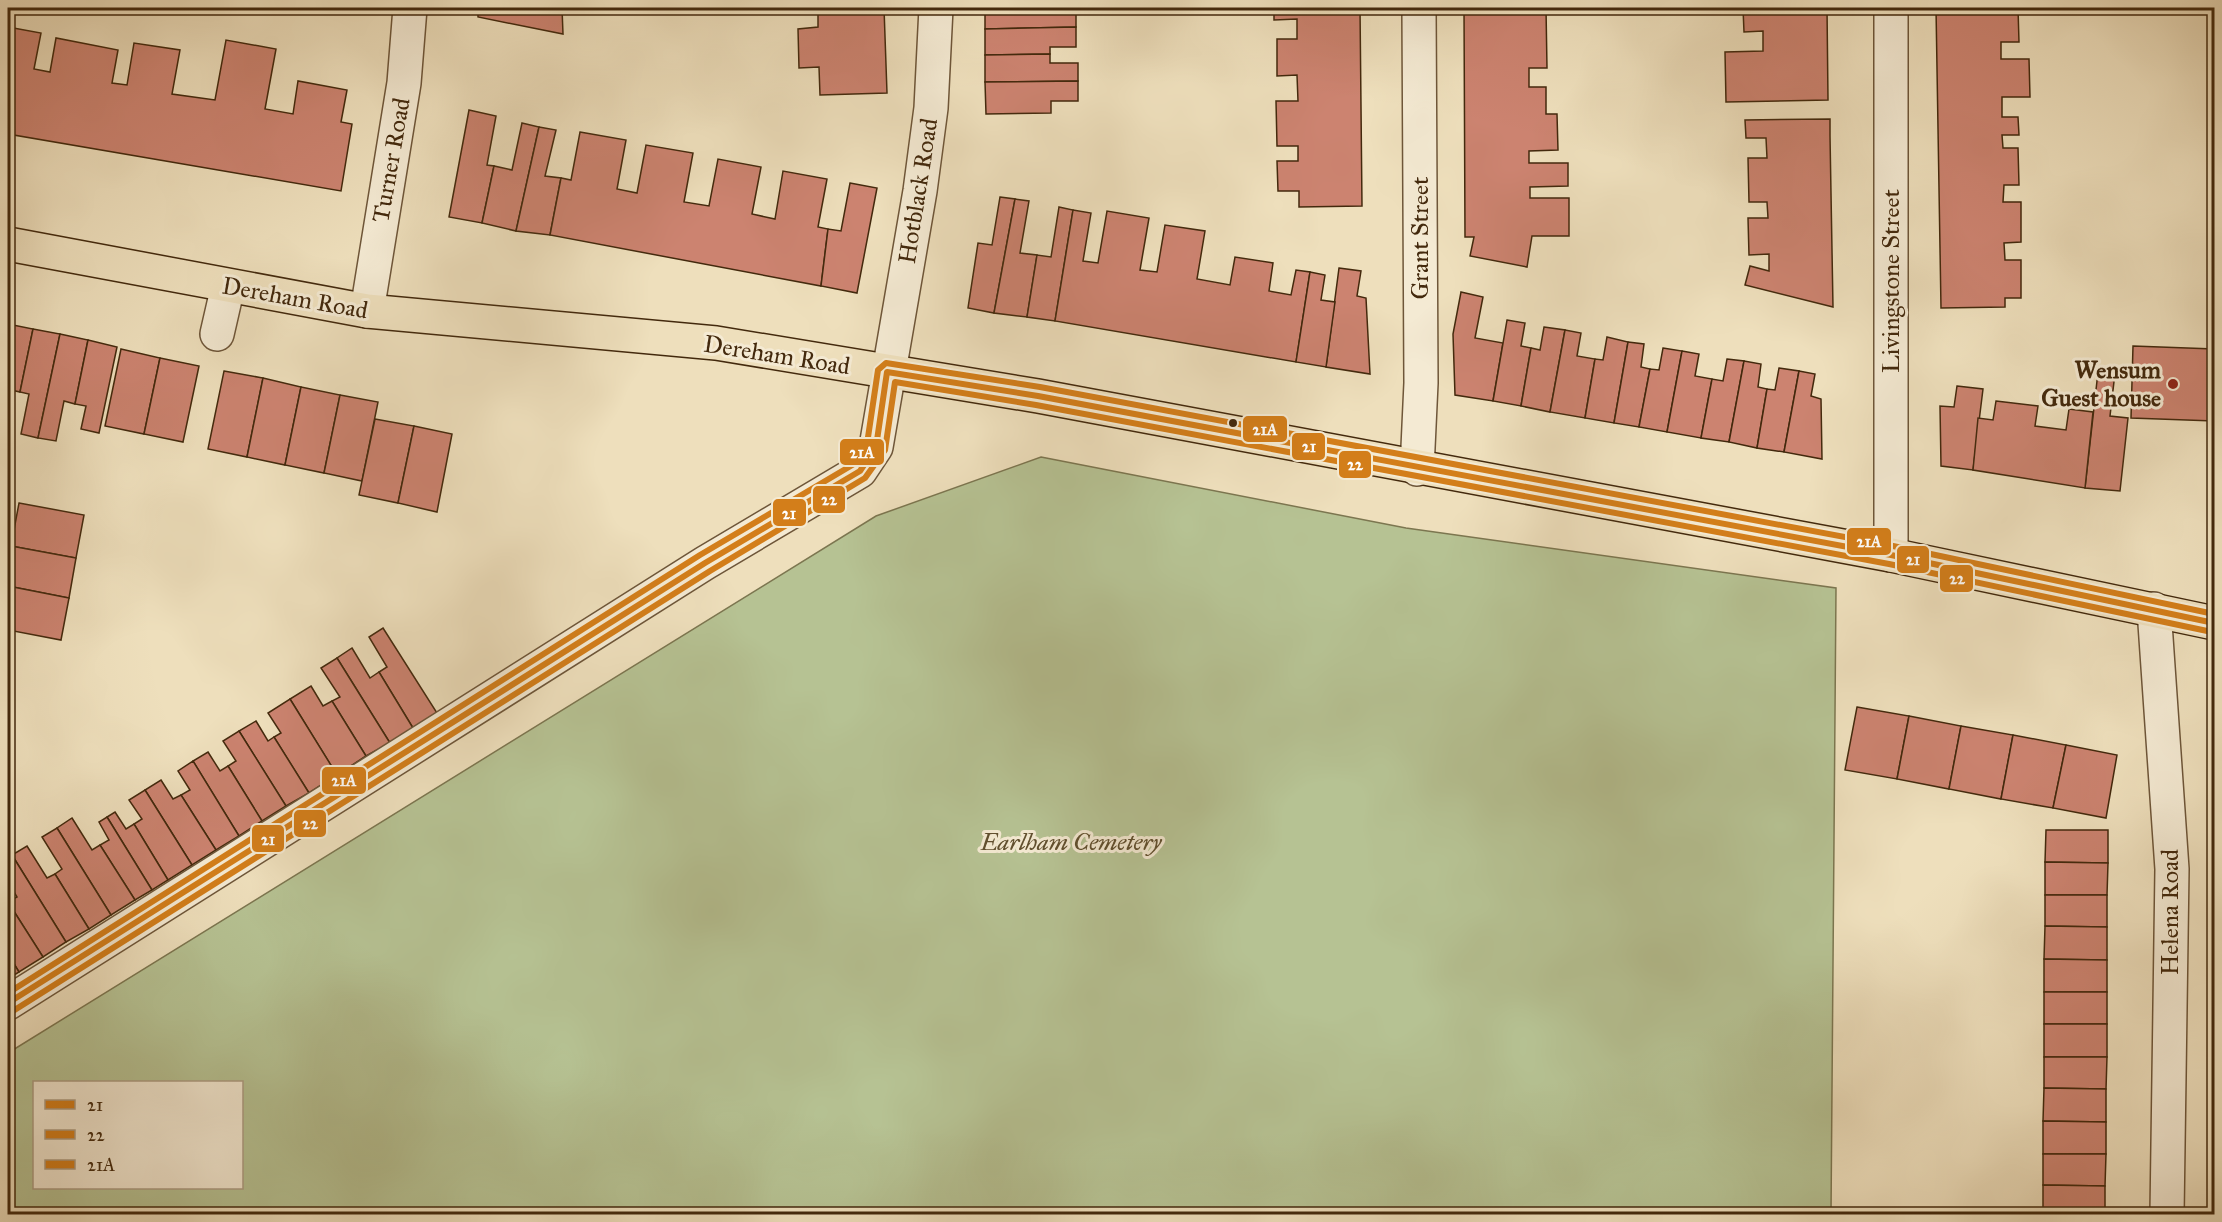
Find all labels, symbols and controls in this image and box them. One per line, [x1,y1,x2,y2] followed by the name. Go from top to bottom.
[365,95,417,225] street label: Turner Road
[892,116,944,266] street label: Hotblack Road
[1405,176,1435,299] street label: Grant Street
[1876,189,1906,373] street label: Livingstone Street
[220,270,370,326] street label: Dereham Road
[702,329,852,381] street label: Dereham Road
[2041,355,2162,413] place label: Wensum Guest house
[2166,377,2180,391] marker: Wensum Guest house
[1242,415,1288,443] line badge: 21A
[1227,417,1239,429] unlabelled marker
[1253,420,1278,439] text: 21A
[1291,432,1326,461] line badge: 21
[1302,437,1317,456] text: 21
[839,438,885,466] line badge: 21A
[850,443,875,462] text: 21A
[1338,450,1372,479] line badge: 22
[1347,455,1364,474] text: 22
[812,485,846,514] line badge: 22
[821,490,838,509] text: 22
[772,498,807,527] line badge: 21
[782,504,797,523] text: 21
[1846,527,1892,556] line badge: 21A
[1857,532,1882,551] text: 21A
[1896,545,1930,574] line badge: 21
[1906,550,1921,569] text: 21
[1939,564,1974,593] line badge: 22
[1949,569,1966,588] text: 22
[321,766,367,795] line badge: 21A
[332,771,357,790] text: 21A
[293,809,327,838] line badge: 22
[302,814,319,833] text: 22
[251,824,285,853] line badge: 21
[980,827,1163,857] park label: Earlham Cemetery
[261,830,276,849] text: 21
[2155,849,2185,975] street label: Helena Road
[33,1081,243,1189] legend
[87,1094,103,1116] text: 21
[87,1124,105,1146] text: 22
[87,1154,115,1176] text: 21A

